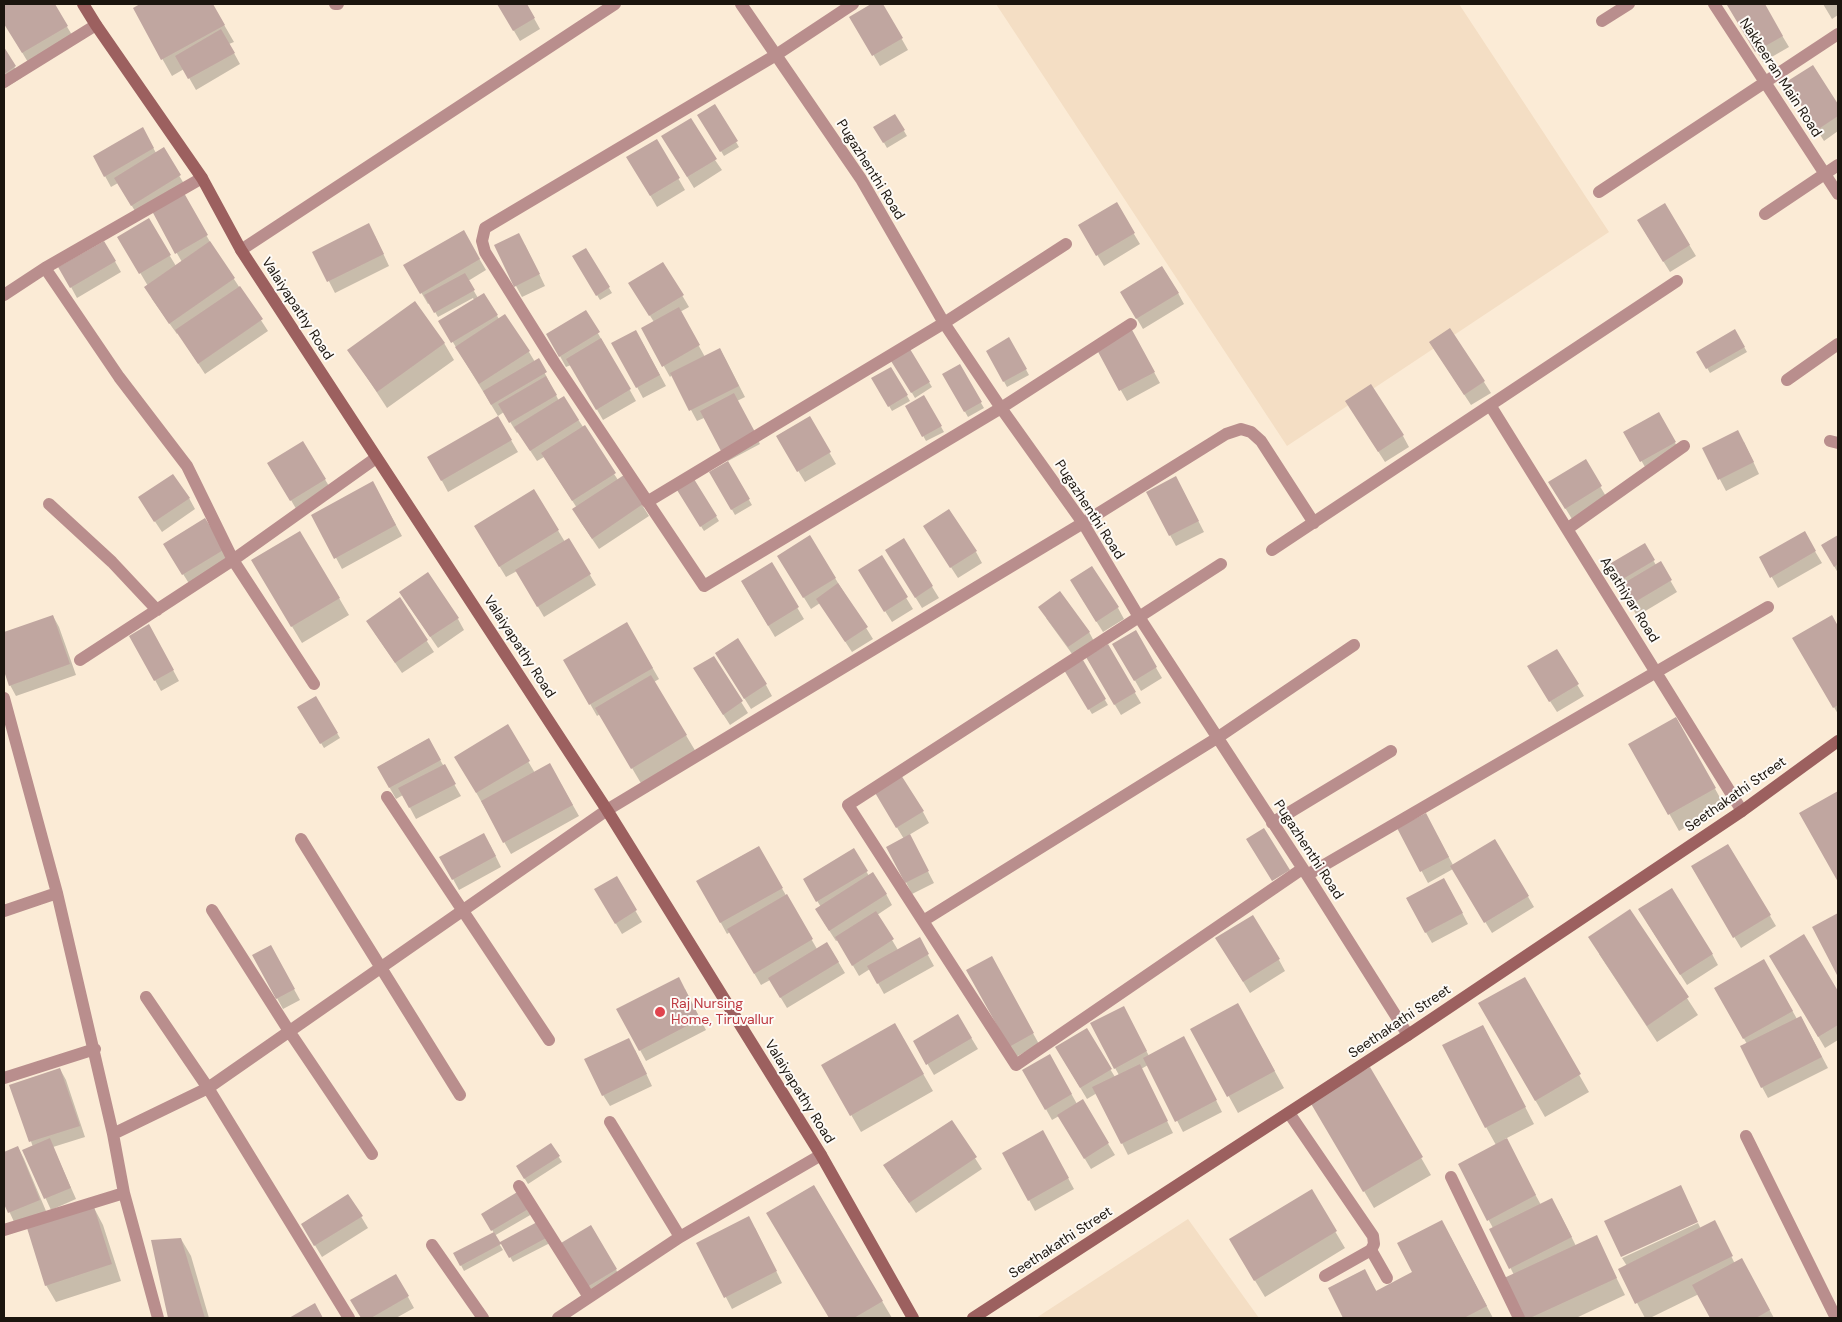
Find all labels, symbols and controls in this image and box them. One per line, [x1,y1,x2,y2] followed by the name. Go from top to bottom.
[1735,15,1825,141] street label: Nakkeeran Main Road
[832,117,908,223] street label: Pugazhenthi Road
[258,255,336,363] street label: Valaiyapathy Road
[1051,457,1127,563] street label: Pugazhenthi Road
[1596,554,1662,646] street label: Agathiyar Road
[480,593,558,701] street label: Valaiyapathy Road
[1682,754,1790,836] street label: Seethakathi Street
[1270,797,1346,903] street label: Pugazhenthi Road
[1346,982,1454,1062] street label: Seethakathi Street
[671,996,774,1028] place label: Raj Nursing Home, Tiruvallur
[653,1005,667,1019] marker: Raj Nursing Home, Tiruvallur
[760,1037,838,1147] street label: Valaiyapathy Road
[1006,1203,1116,1283] street label: Seethakathi Street

